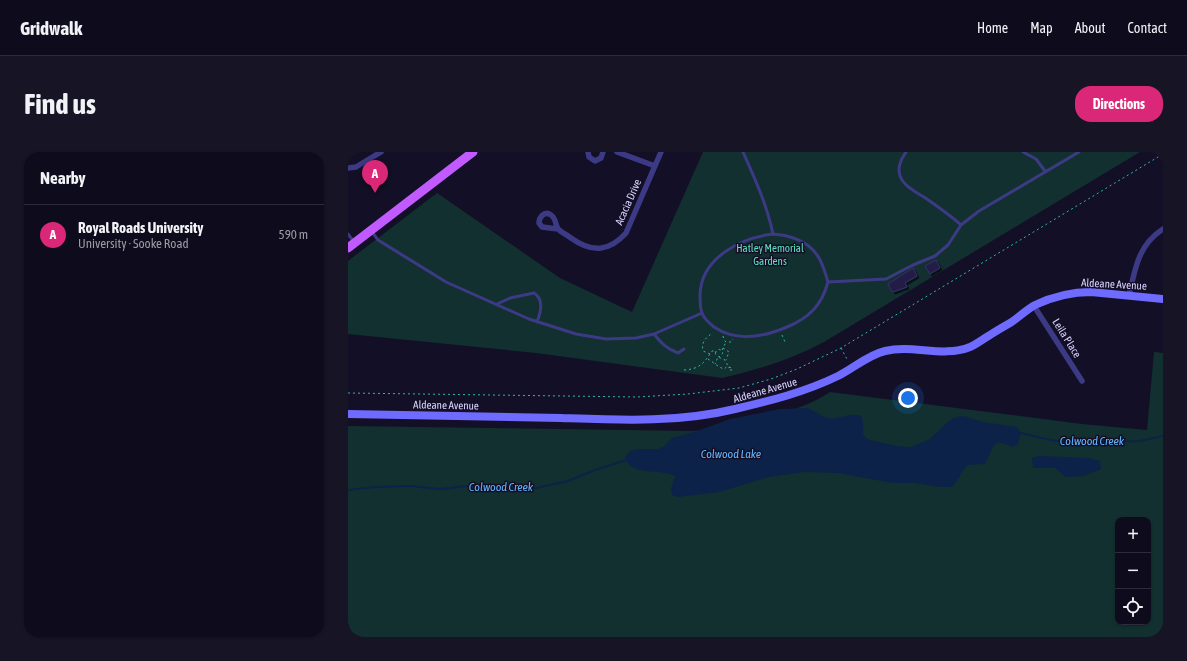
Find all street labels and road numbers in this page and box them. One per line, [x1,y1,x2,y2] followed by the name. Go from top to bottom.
[613,177,643,227] street label: Acacia Drive
[1081,276,1147,292] street label: Aldeane Avenue
[1050,316,1084,360] street label: Leila Place
[732,375,798,405] street label: Aldeane Avenue
[413,398,479,412] street label: Aldeane Avenue

